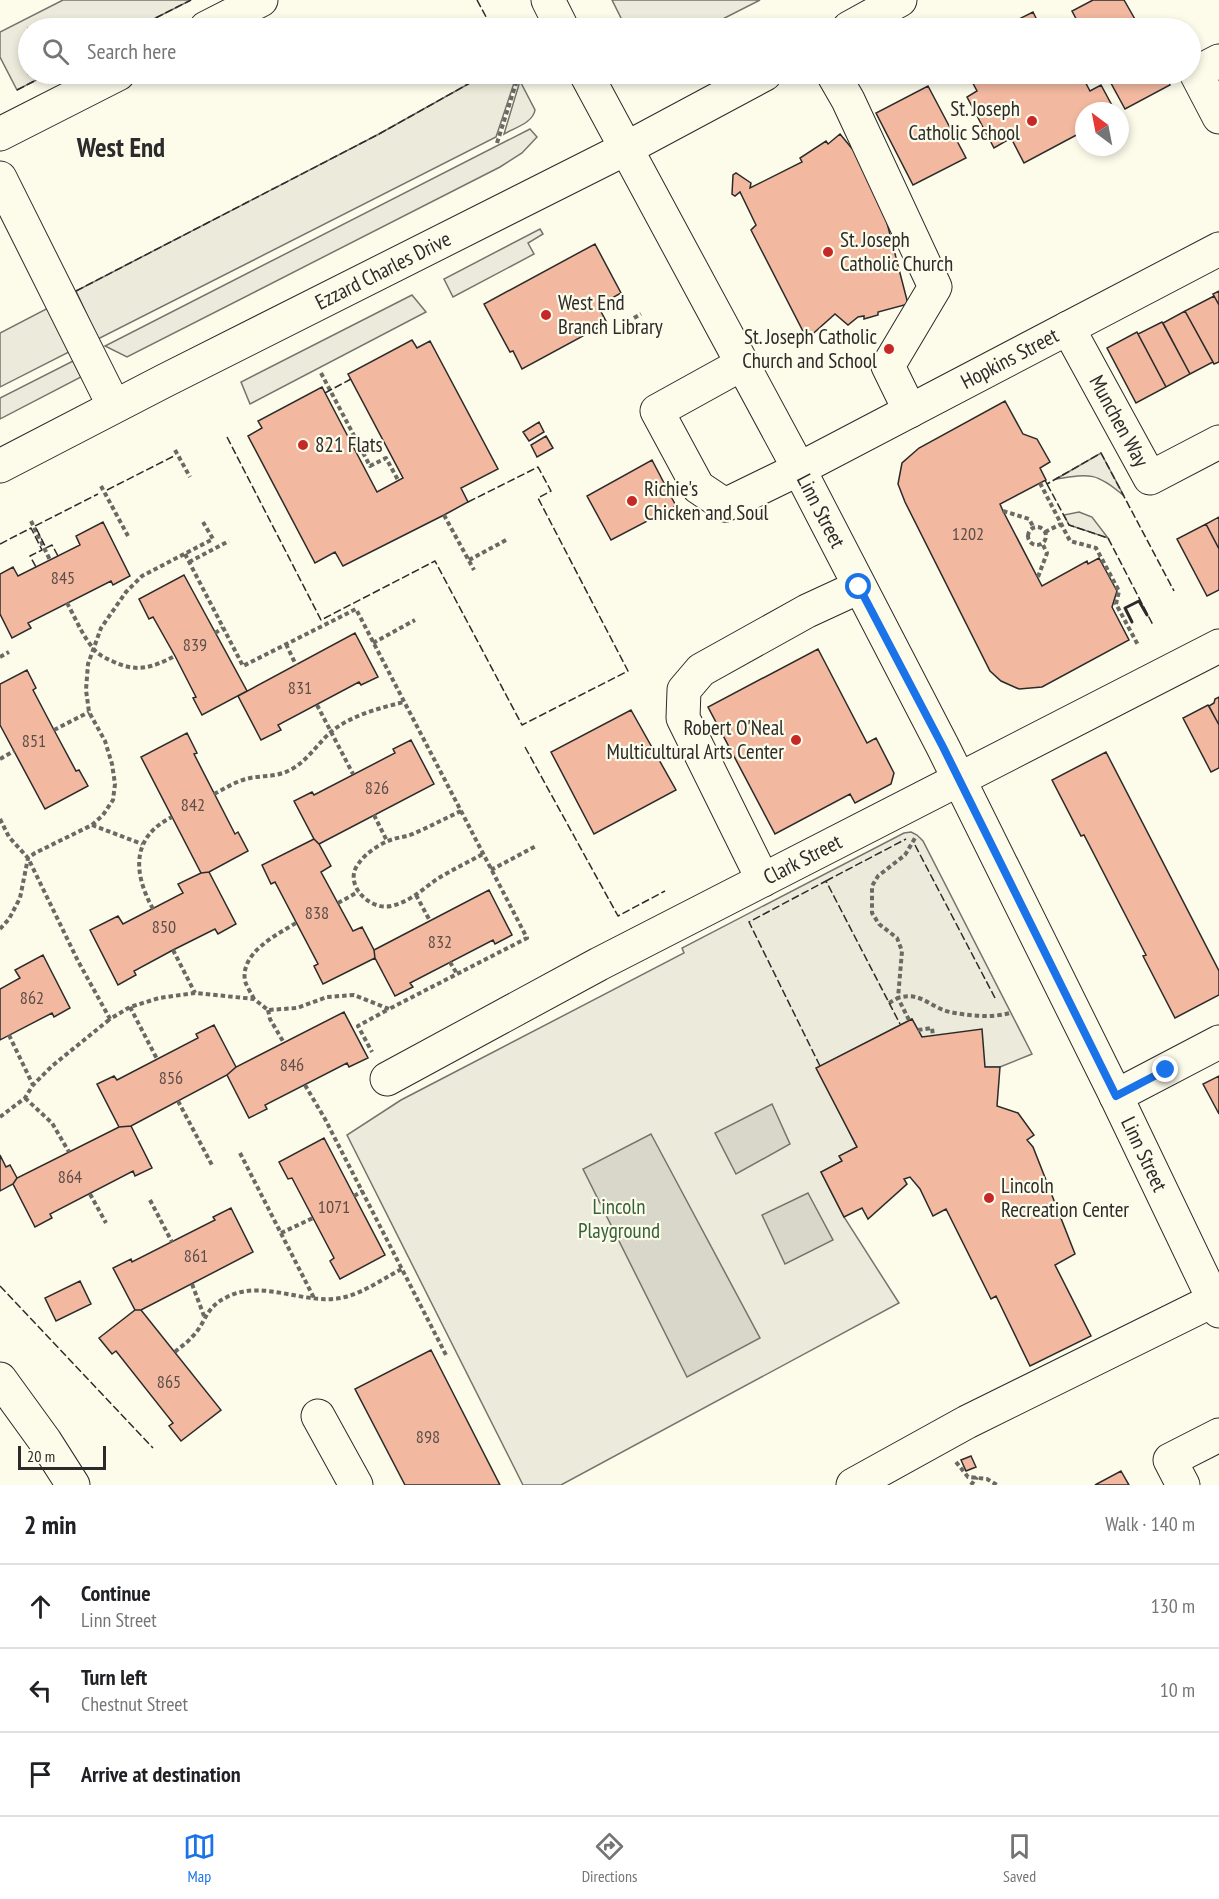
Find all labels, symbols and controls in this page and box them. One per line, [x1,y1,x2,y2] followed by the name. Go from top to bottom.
[18,18,1201,84] search box
[39,35,72,68] icon: search
[87,37,176,65] text: Search here
[908,95,1020,146] place label: St. Joseph Catholic School
[1075,102,1129,156] north arrow
[1025,114,1039,128] marker: St. Joseph Catholic School
[76,130,165,164] district label: West End
[311,225,455,316] street label: Ezzard Charles Drive
[840,226,953,277] place label: St. Joseph Catholic Church
[821,245,835,259] marker: St. Joseph Catholic Church
[558,289,663,340] place label: West End Branch Library
[539,308,553,322] marker: West End Branch Library
[956,321,1063,395] street label: Hopkins Street
[742,323,878,374] place label: St. Joseph Catholic Church and School
[882,342,896,356] marker: St. Joseph Catholic Church and School
[1083,370,1155,471] street label: Munchen Way
[315,431,383,458] place label: 821 Flats
[296,438,310,452] marker: 821 Flats
[791,469,852,553] street label: Linn Street
[644,475,769,526] place label: Richie's Chicken and Soul
[625,494,639,508] marker: Richie's Chicken and Soul
[952,522,984,545] house number: 1202
[51,566,75,589] house number: 845
[845,573,871,599] route start
[183,633,207,656] house number: 839
[288,676,312,699] house number: 831
[607,714,784,765] place label: Robert O'Neal Multicultural Arts Center
[22,729,46,752] house number: 851
[789,733,803,747] marker: Robert O'Neal Multicultural Arts Center
[365,776,389,799] house number: 826
[181,793,205,816] house number: 842
[759,828,846,890] street label: Clark Street
[305,901,329,924] house number: 838
[152,915,176,938] house number: 850
[428,930,452,953] house number: 832
[20,986,44,1009] house number: 862
[280,1053,304,1076] house number: 846
[1152,1056,1178,1082] route end
[159,1066,183,1089] house number: 856
[1115,1112,1174,1196] street label: Linn Street
[58,1165,82,1188] house number: 864
[1001,1172,1129,1223] place label: Lincoln Recreation Center
[982,1191,996,1205] marker: Lincoln Recreation Center
[578,1193,660,1244] park label: Lincoln Playground
[318,1195,350,1218] house number: 1071
[184,1244,208,1267] house number: 861
[157,1370,181,1393] house number: 865
[416,1425,440,1448] house number: 898
[18,1443,106,1470] scale bar
[27,1446,55,1466] text: 20 m
[24,1508,77,1541] text: 2 min
[1105,1511,1195,1537] text: Walk · 140 m
[81,1579,151,1607] text: Continue
[24,1590,57,1623] icon: ahead
[1151,1593,1195,1619] text: 130 m
[81,1607,157,1633] text: Linn Street
[81,1663,147,1691] text: Turn left
[24,1674,57,1707] icon: left
[1160,1677,1195,1703] text: 10 m
[81,1691,188,1717] text: Chestnut Street
[24,1758,57,1791] icon: arrive
[81,1760,241,1788] text: Arrive at destination
[183,1830,216,1886] tab: Map
[582,1830,637,1886] tab: Directions
[1003,1830,1036,1886] tab: Saved

